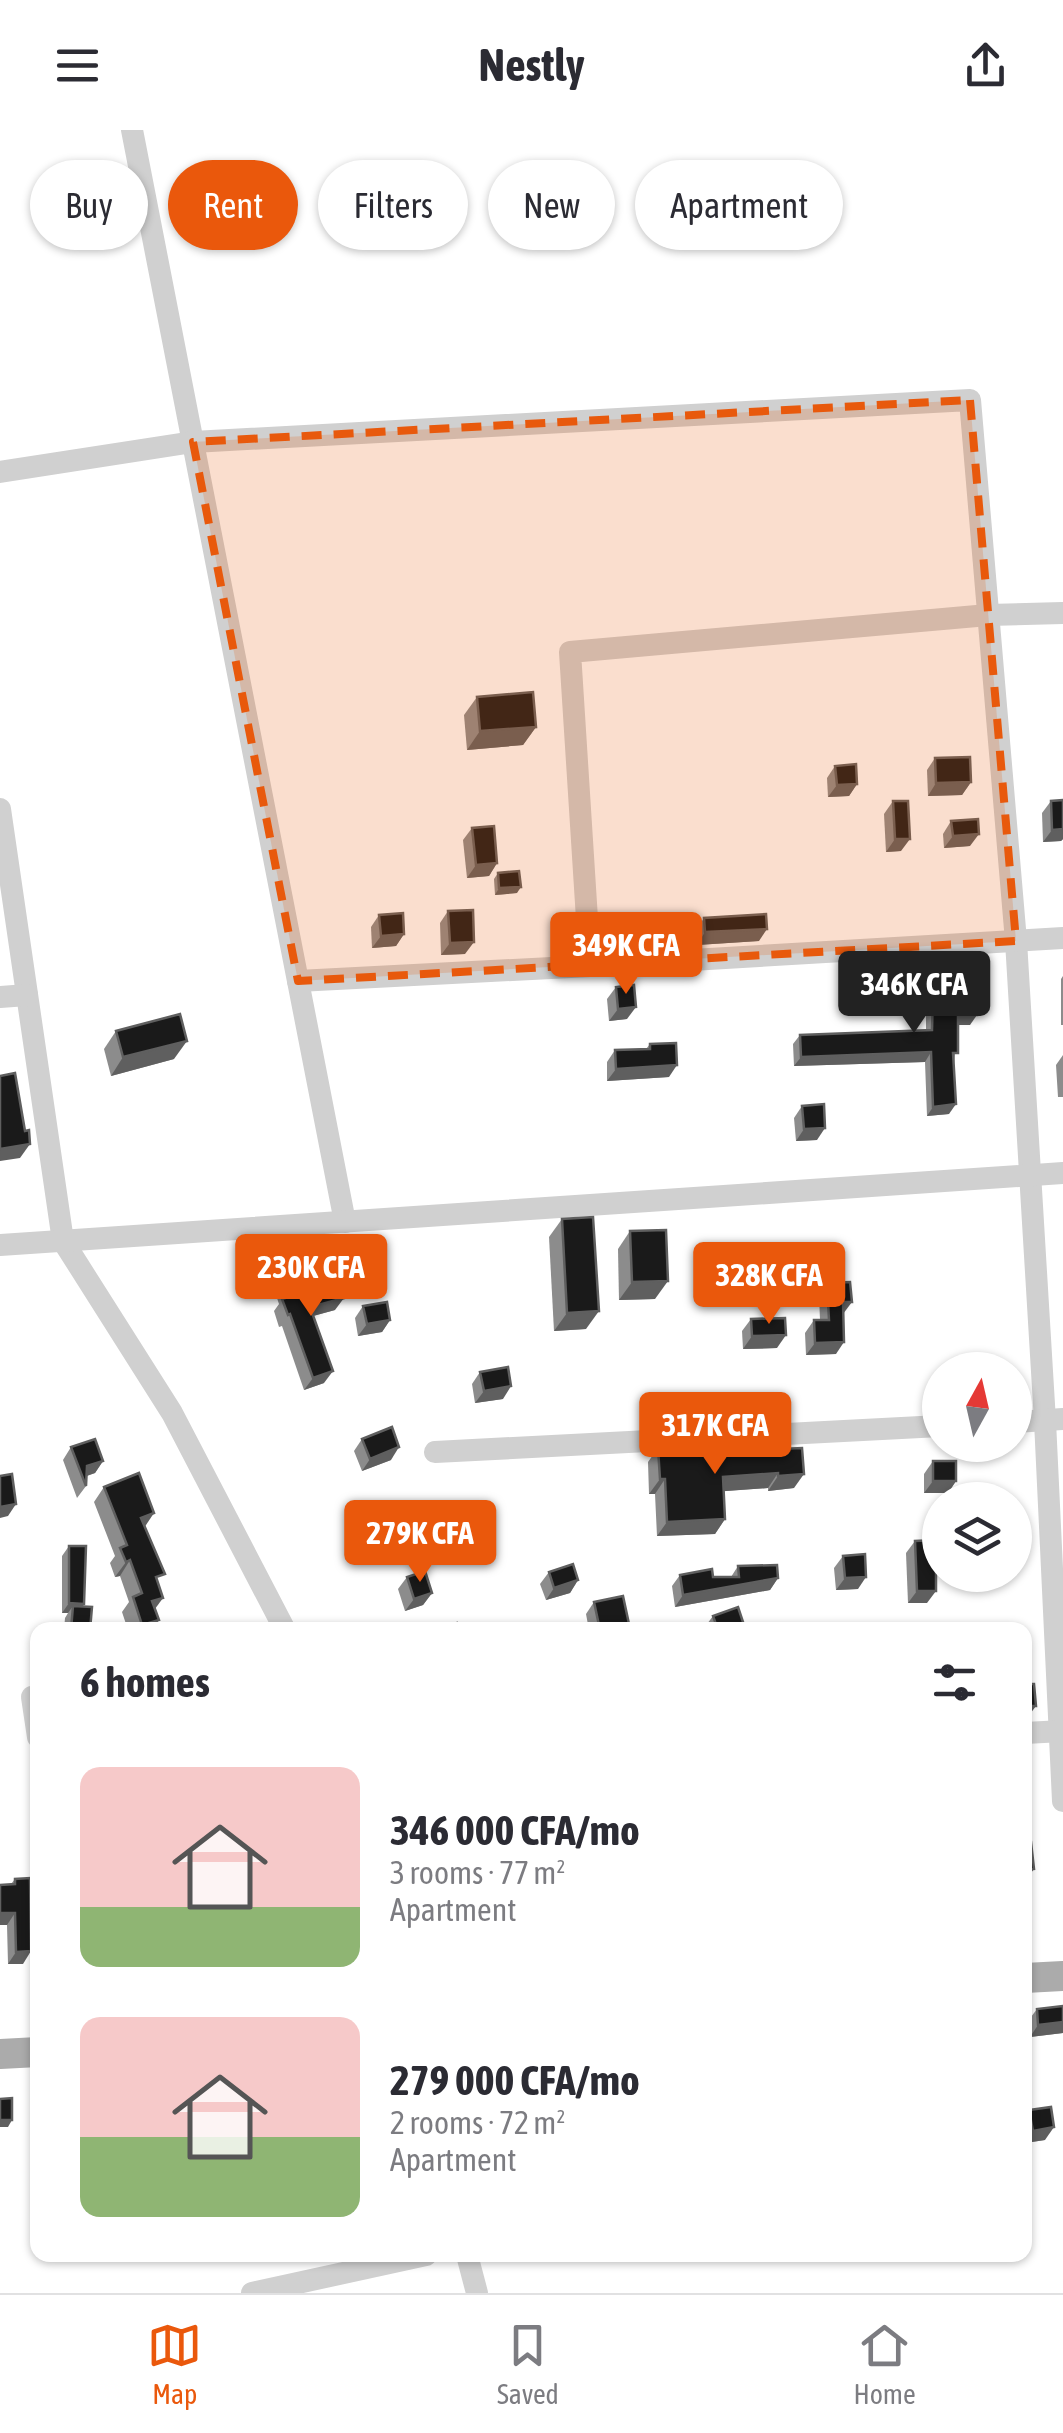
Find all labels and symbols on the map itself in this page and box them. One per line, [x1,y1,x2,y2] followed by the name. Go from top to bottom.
[523,912,729,997] pin: 349K CFA
[811,951,1017,1036] pin: 346K CFA
[208,1234,414,1319] pin: 230K CFA
[666,1242,872,1327] pin: 328K CFA
[922,1352,1032,1462] north arrow
[612,1392,818,1477] pin: 317K CFA
[317,1500,523,1585] pin: 279K CFA

